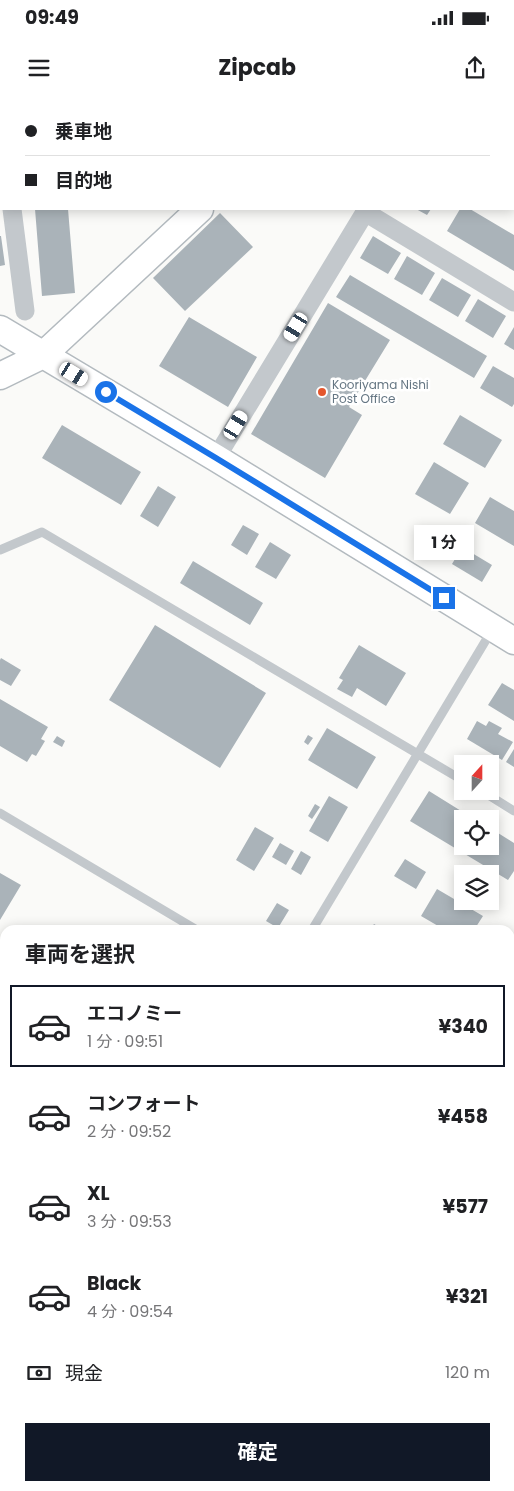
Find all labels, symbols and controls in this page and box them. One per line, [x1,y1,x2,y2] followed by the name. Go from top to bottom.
[25,4,79,31] text: 09:49
[218,52,296,83] text: Zipcab
[25,54,53,82] icon: menu
[461,54,489,82] icon: share
[55,118,112,145] text: 乗車地
[55,167,112,194] text: 目的地
[281,310,310,344] car
[57,360,90,388] car
[332,376,429,407] place label: Kooriyama Nishi Post Office
[95,381,117,403] route start
[316,386,328,398] marker: Kooriyama Nishi Post Office
[221,408,250,442] car
[414,526,474,560] callout: 1 分
[431,531,457,554] text: 1 分
[433,587,455,609] route end
[454,755,499,800] north arrow
[454,755,499,910] map controls
[454,810,499,855] button: locate
[454,865,499,910] button: layers
[25,939,135,970] text: 車両を選択
[87,1000,182,1027] text: エコノミー
[27,1004,72,1049] icon: car
[439,1013,488,1040] text: ¥340
[87,1030,163,1053] text: 1 分 · 09:51
[87,1090,200,1117] text: コンフォート
[27,1094,72,1139] icon: car
[438,1103,488,1130] text: ¥458
[87,1120,171,1143] text: 2 分 · 09:52
[87,1180,110,1207] text: XL
[27,1184,72,1229] icon: car
[443,1193,488,1220] text: ¥577
[87,1210,172,1233] text: 3 分 · 09:53
[87,1270,141,1297] text: Black
[27,1274,72,1319] icon: car
[446,1283,488,1310] text: ¥321
[87,1300,173,1323] text: 4 分 · 09:54
[25,1359,53,1387] icon: cash
[65,1360,103,1387] text: 現金
[445,1361,490,1384] text: 120 m
[25,1423,490,1481] button: 確定

